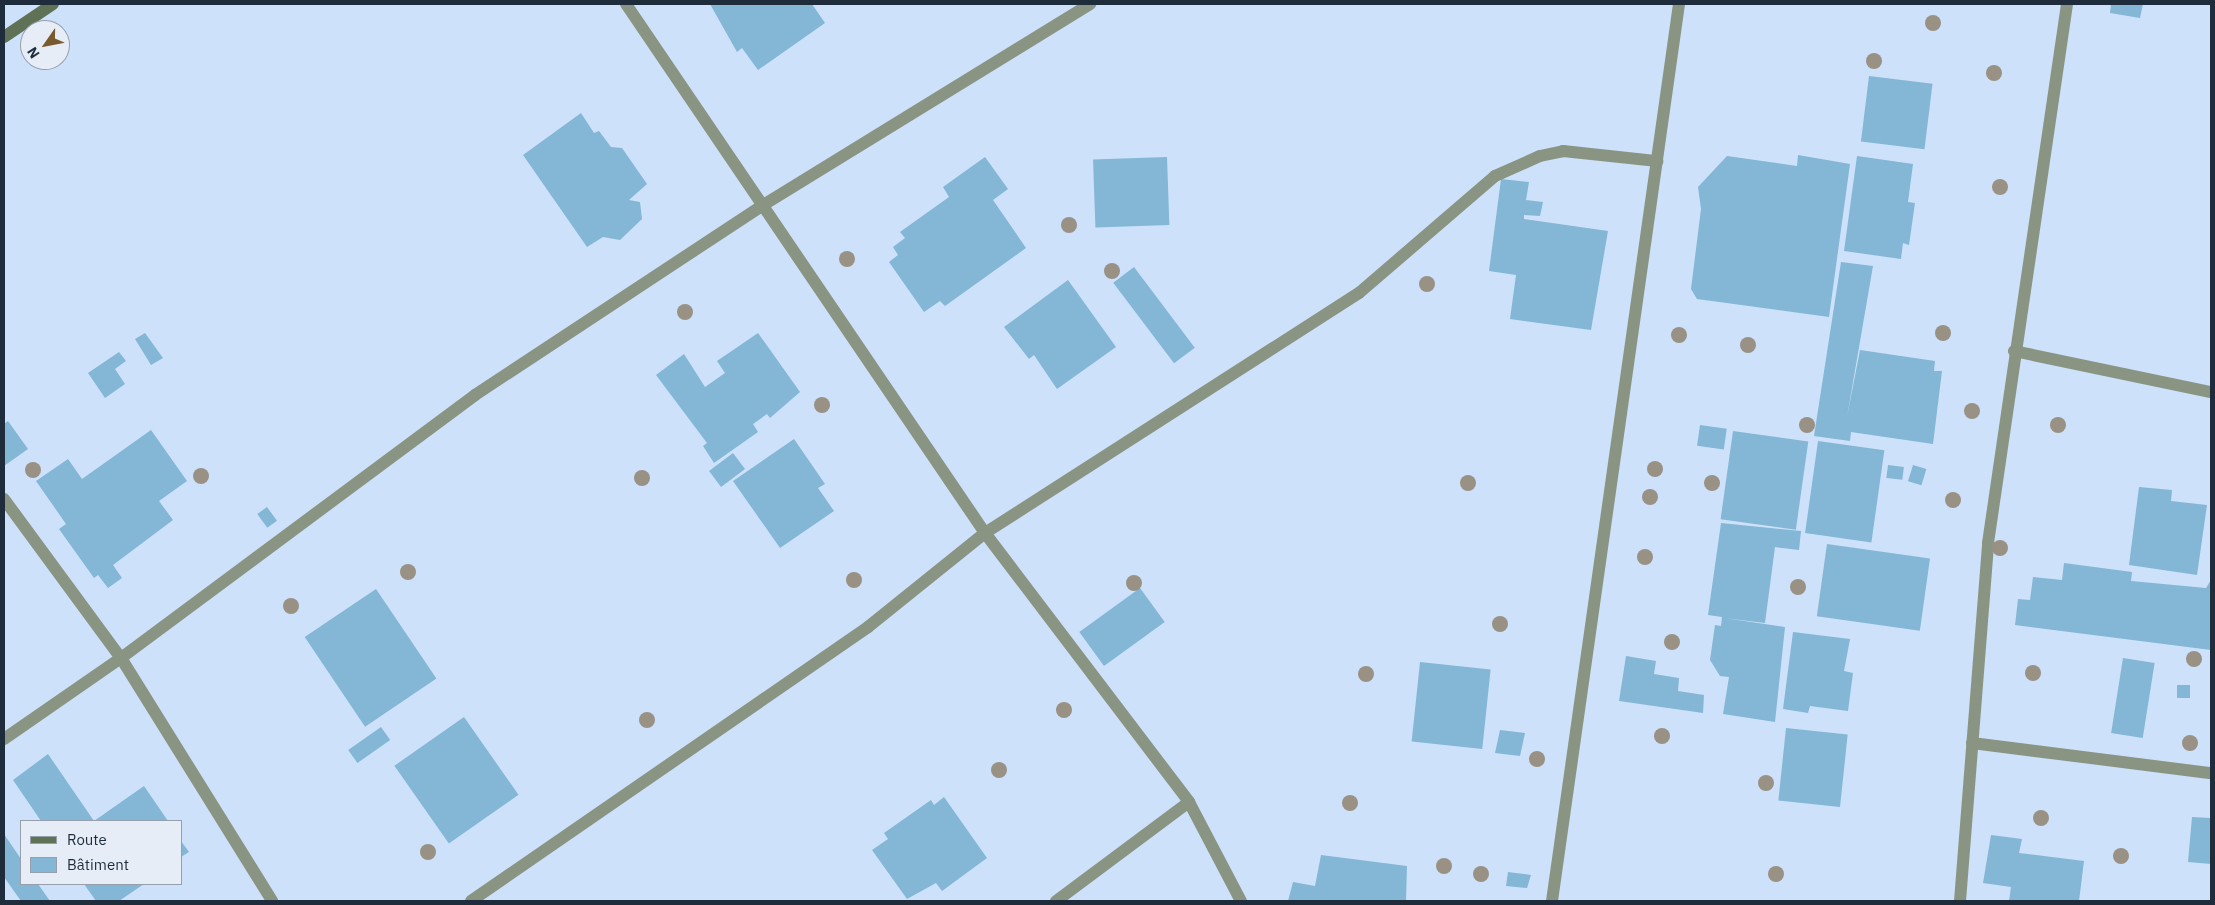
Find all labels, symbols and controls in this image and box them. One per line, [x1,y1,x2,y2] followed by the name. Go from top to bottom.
[20,20,70,70] north arrow
[23,43,44,62] text: N
[20,820,182,885] legend
[67,830,107,849] text: Route
[67,855,129,874] text: Bâtiment

